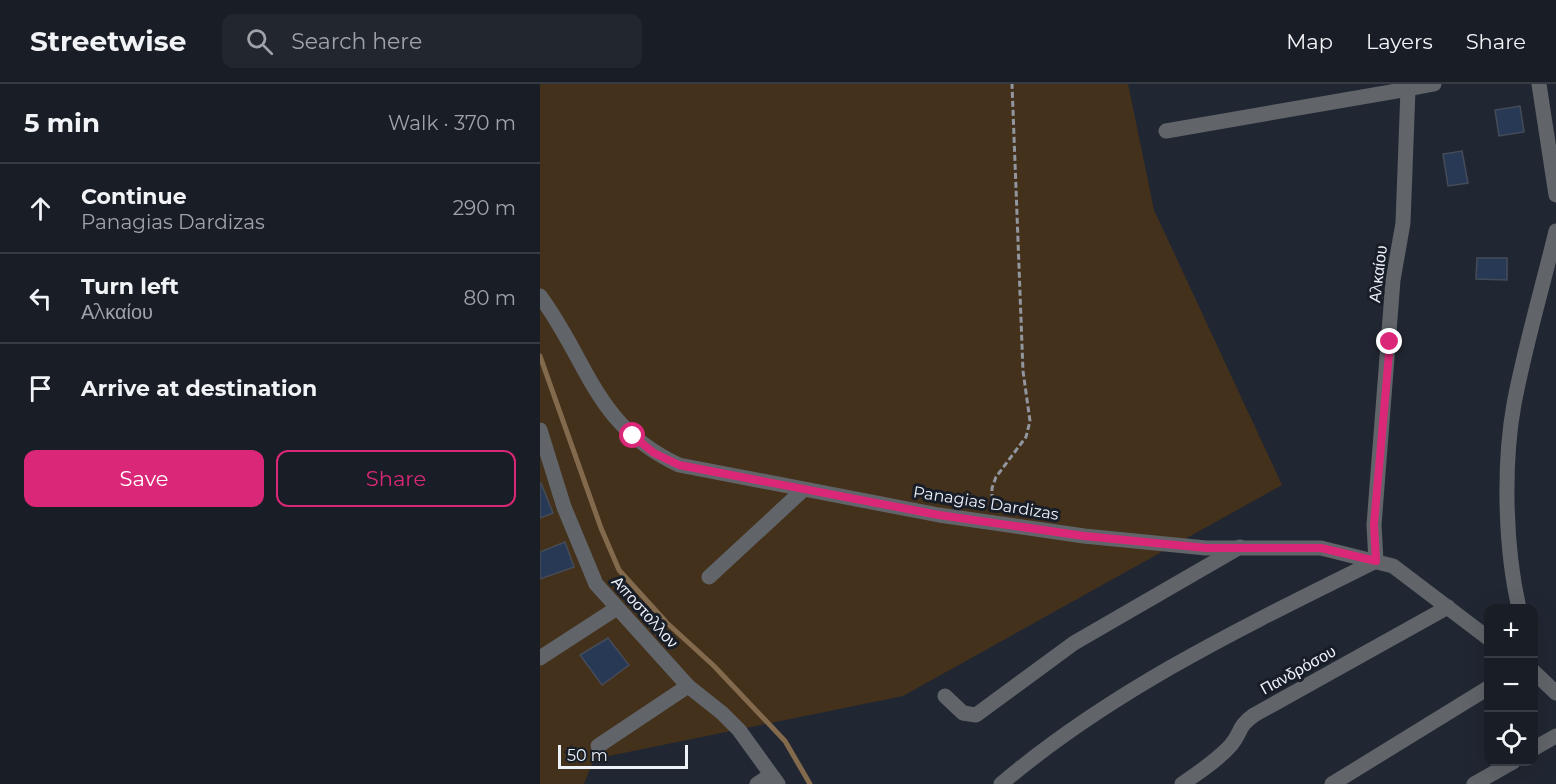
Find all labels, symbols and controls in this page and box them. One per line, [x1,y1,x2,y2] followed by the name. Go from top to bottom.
[222,14,642,68] search box
[30,24,186,58] text: Streetwise
[243,25,276,58] icon: search
[291,28,422,55] text: Search here
[1286,29,1333,54] text: Map
[1366,29,1433,54] text: Layers
[1466,29,1526,54] text: Share
[24,107,100,139] text: 5 min
[388,111,516,135] text: Walk · 370 m
[81,183,187,210] text: Continue
[24,192,57,225] icon: ahead
[453,196,516,220] text: 290 m
[81,210,265,234] text: Panagias Dardizas
[1365,244,1391,304] street label: Αλκαίου
[81,273,179,300] text: Turn left
[24,282,57,315] icon: left
[464,286,516,310] text: 80 m
[81,300,153,324] text: Αλκαίου
[1376,328,1402,354] route end
[24,372,57,405] icon: arrive
[81,375,317,402] text: Arrive at destination
[619,422,645,448] route start
[24,450,264,507] button: Save
[276,450,516,507] button: Share
[912,482,1060,524] street label: Panagias Dardizas
[608,572,682,652] street label: Αποστολλον
[1484,604,1538,766] map controls
[1484,604,1538,658] button: +
[1257,642,1339,698] street label: Πανδρόσου
[1484,658,1538,712] button: −
[1484,712,1538,766] button: locate
[558,742,688,770] scale bar
[567,746,608,765] text: 50 m

